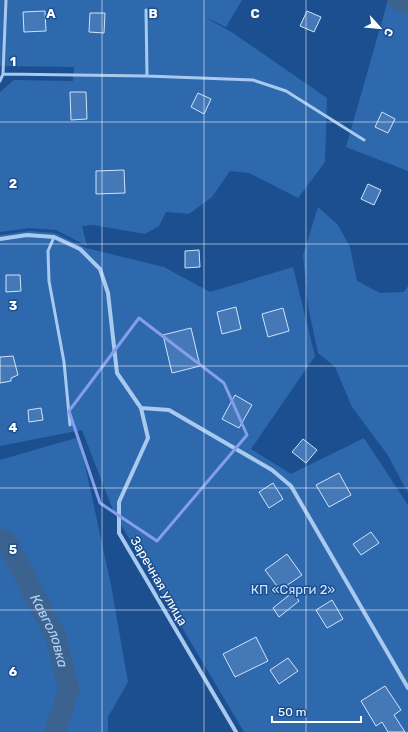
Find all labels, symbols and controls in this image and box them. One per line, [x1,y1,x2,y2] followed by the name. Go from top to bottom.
[46,6,56,21] text: A
[148,6,158,21] text: B
[250,6,260,21] text: C
[360,8,400,48] north arrow
[381,26,396,39] text: С
[10,54,16,69] text: 1
[9,176,17,191] text: 2
[9,298,18,313] text: 3
[9,420,18,435] text: 4
[127,534,191,628] street label: Заречная улица
[9,542,17,557] text: 5
[251,582,335,597] park label: КП «Сярги 2»
[27,591,72,669] water label: Кавголовка
[9,664,18,679] text: 6
[272,698,361,724] scale bar
[278,705,306,719] text: 50 m

